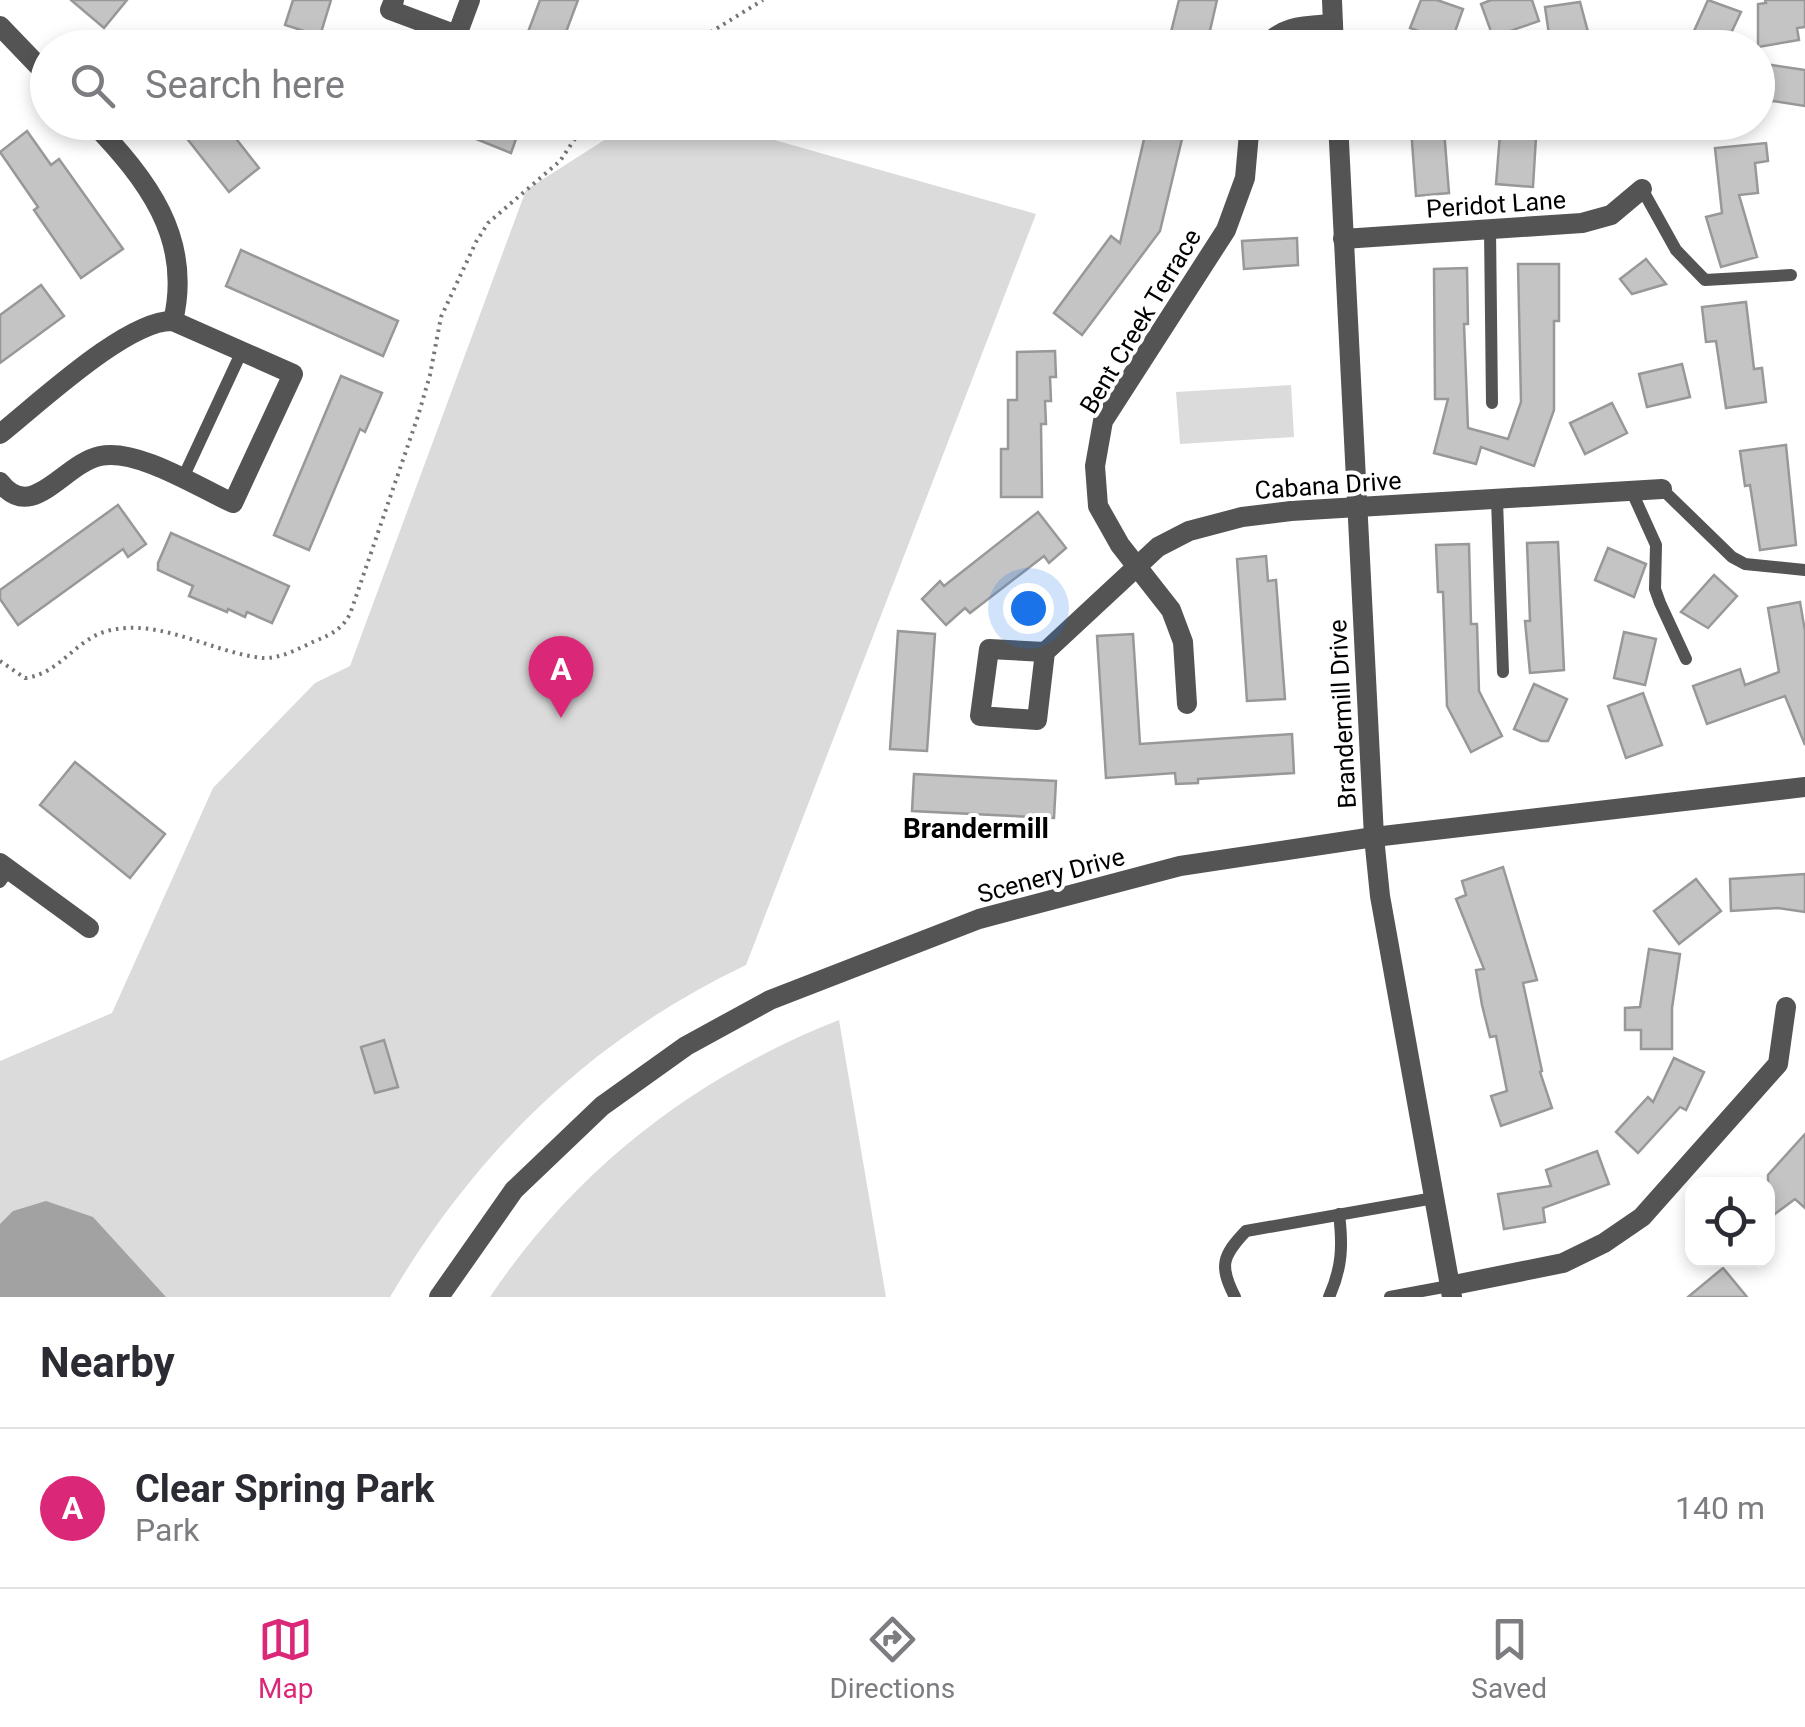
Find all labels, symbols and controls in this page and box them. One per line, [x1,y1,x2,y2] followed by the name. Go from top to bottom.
[30,30,1775,140] search box
[65,58,120,113] icon: search
[145,63,345,107] text: Search here
[1425,185,1567,224] street label: Peridot Lane
[1074,224,1207,419] street label: Bent Creek Terrace
[1254,466,1403,505] street label: Cabana Drive
[1003,583,1054,634] your location
[1323,619,1362,809] street label: Brandermill Drive
[528,636,594,718] pin: A
[903,812,1049,845] district label: Brandermill
[974,842,1128,909] street label: Scenery Drive
[1685,1177,1775,1267] map controls
[1685,1177,1775,1267] button: locate
[40,1338,175,1387] text: Nearby
[135,1467,434,1511] text: Clear Spring Park
[62,1489,83,1527] text: A
[1675,1489,1765,1527] text: 140 m
[135,1511,199,1549] text: Park
[258,1612,313,1705] tab: Map
[829,1612,955,1705] tab: Directions
[1471,1612,1547,1705] tab: Saved

